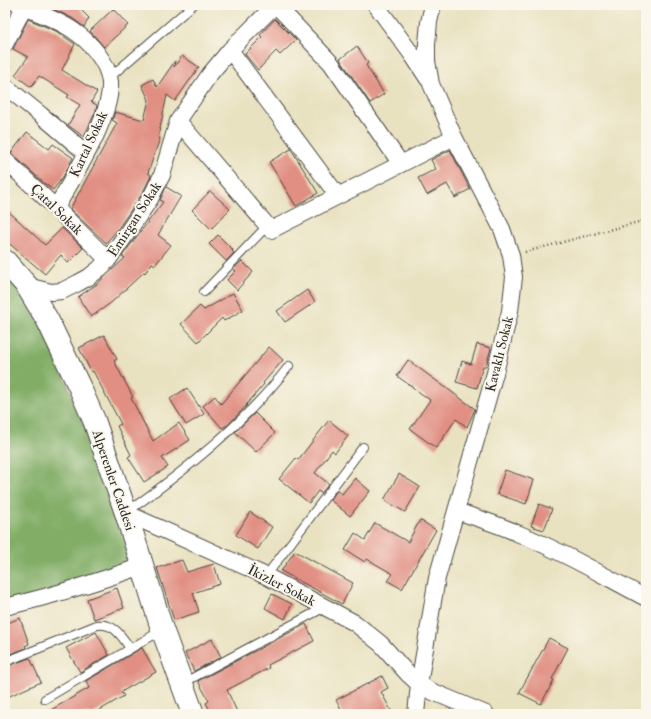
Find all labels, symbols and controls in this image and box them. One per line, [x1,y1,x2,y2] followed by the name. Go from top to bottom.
[66,108,111,180] street label: Kartal Sokak
[104,178,165,260] street label: Emirgan Sokak
[27,180,87,239] street label: Çatal Sokak
[482,314,517,394] street label: Kavaklı Sokak
[87,427,139,533] street label: Alperenler Caddesi
[245,561,319,610] street label: İkizler Sokak

